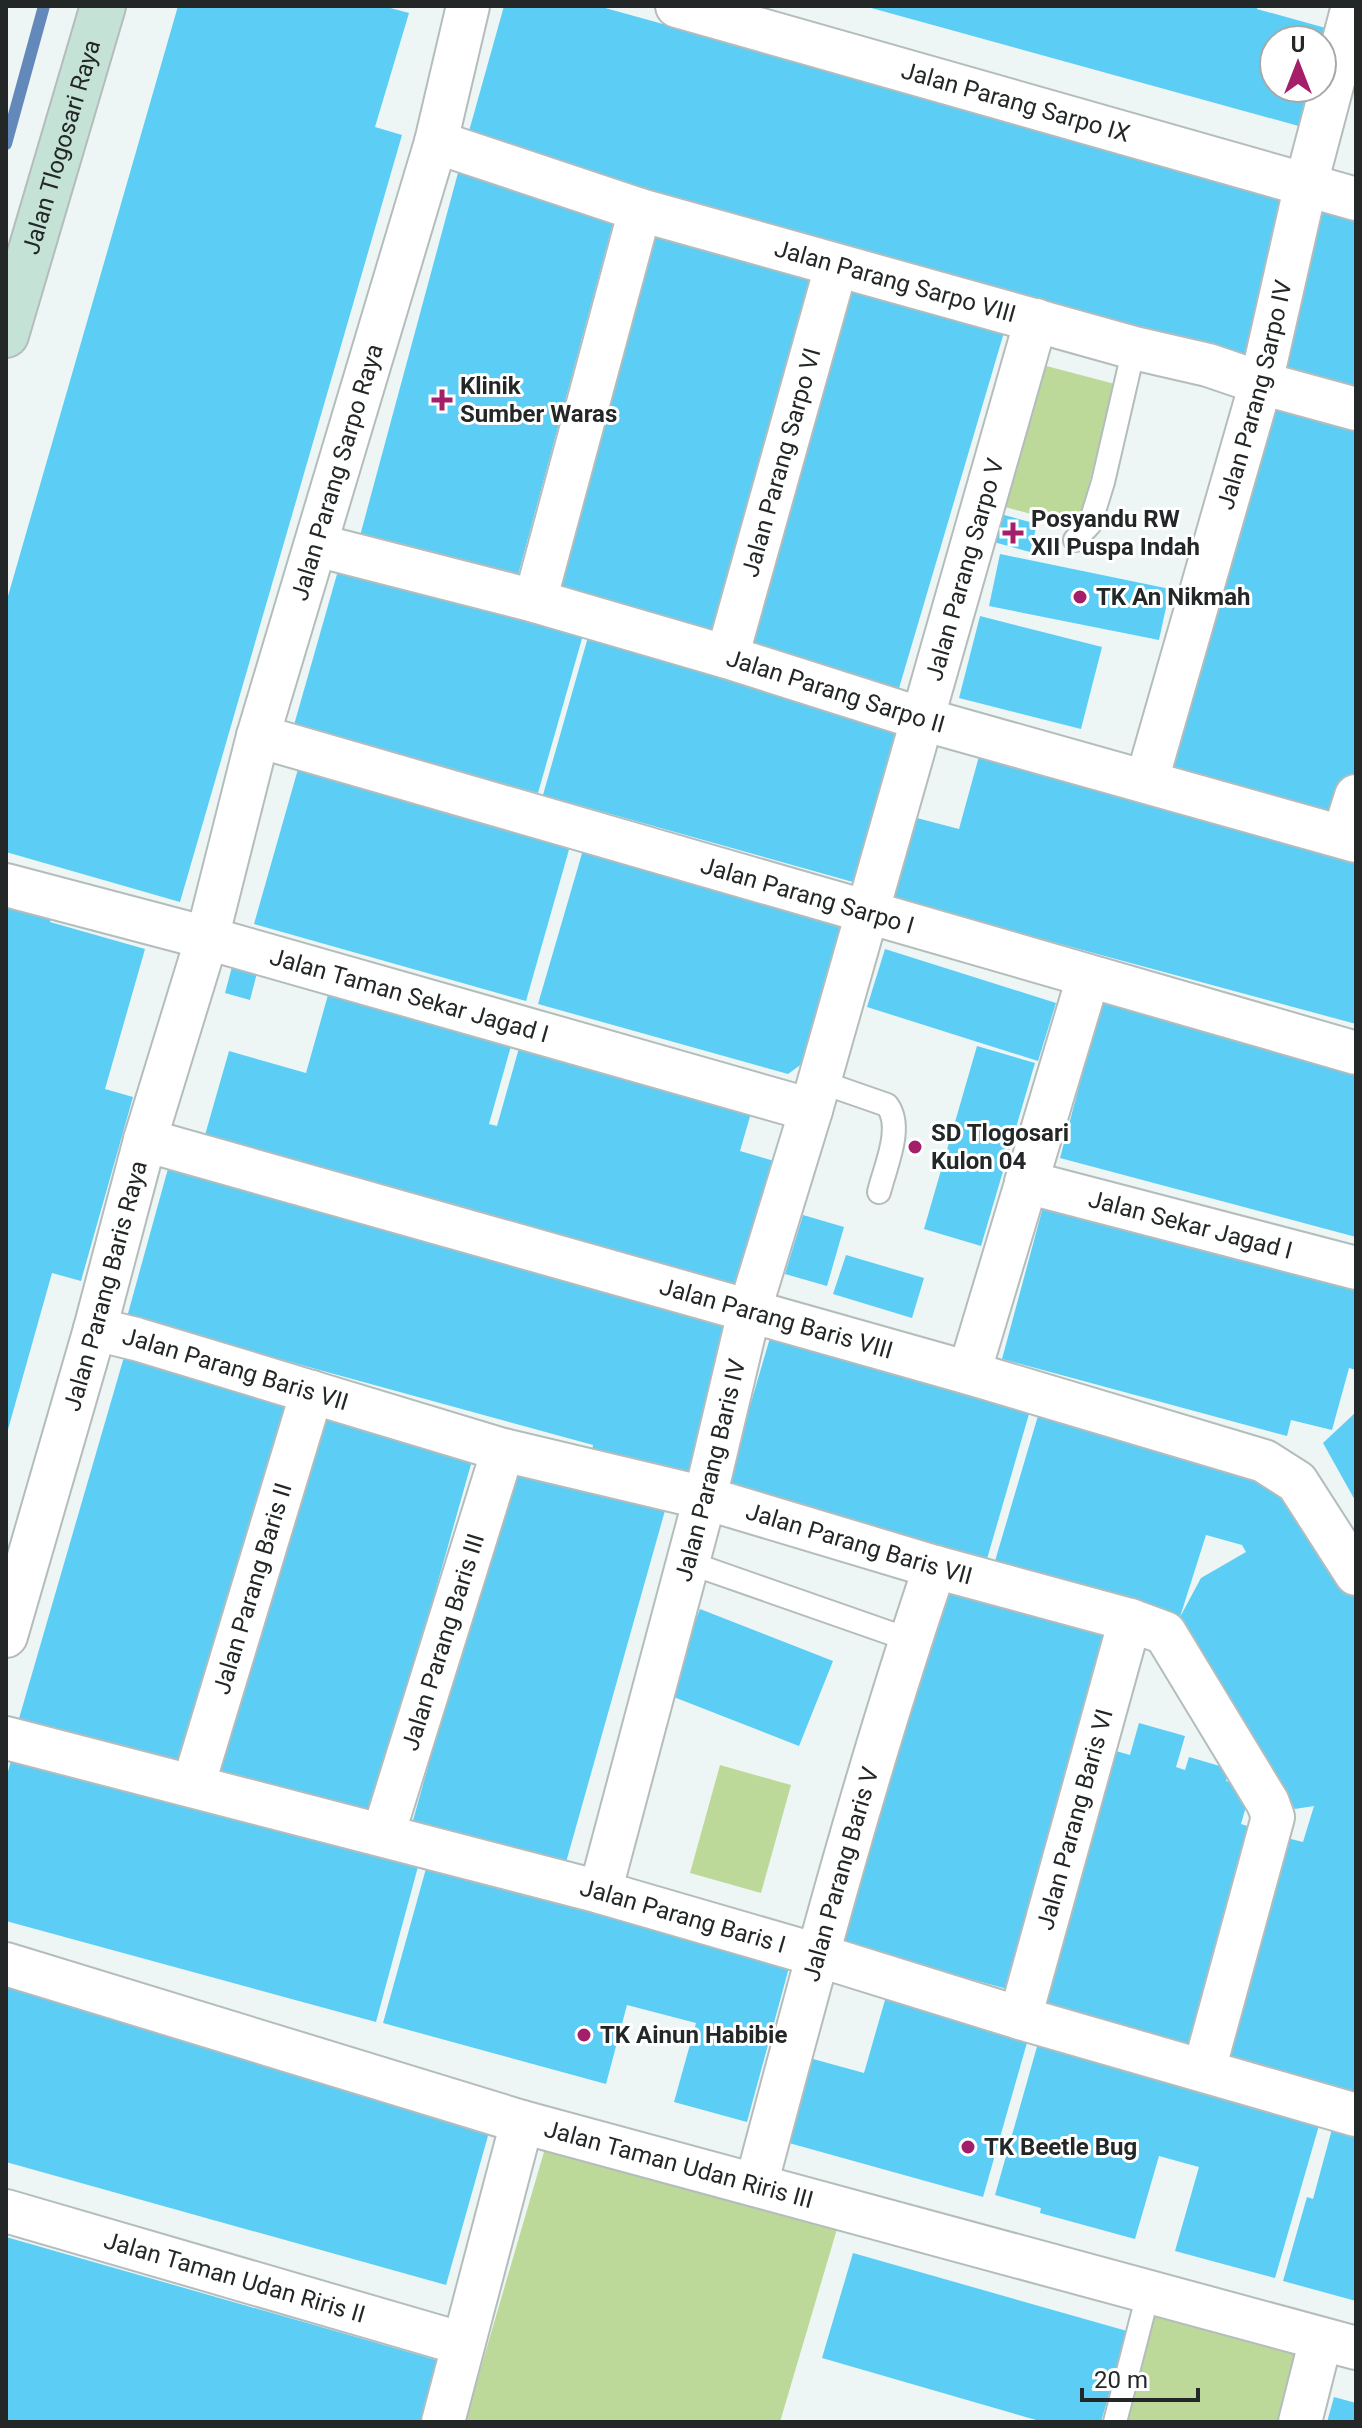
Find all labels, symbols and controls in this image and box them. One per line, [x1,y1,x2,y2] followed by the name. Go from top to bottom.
[1258,24,1338,104] north arrow
[1291,32,1305,57] text: U
[17,36,106,258] street label: Jalan Tlogosari Raya
[898,56,1133,148] street label: Jalan Parang Sarpo IX
[771,234,1019,328] street label: Jalan Parang Sarpo VIII
[1211,277,1298,513] street label: Jalan Parang Sarpo IV
[285,341,389,604] street label: Jalan Parang Sarpo Raya
[736,345,827,580] street label: Jalan Parang Sarpo VI
[460,372,617,428] place label: Klinik Sumber Waras
[431,389,453,411] marker: Klinik Sumber Waras
[920,455,1010,684] street label: Jalan Parang Sarpo V
[1031,505,1200,561] place label: Posyandu RW XII Puspa Indah
[1002,522,1024,544] marker: Posyandu RW XII Puspa Indah
[1096,583,1250,611] place label: TK An Nikmah
[1071,588,1089,606] marker: TK An Nikmah
[723,644,948,739] street label: Jalan Parang Sarpo II
[697,851,917,940] street label: Jalan Parang Sarpo I
[266,943,552,1049] street label: Jalan Taman Sekar Jagad I
[931,1119,1069,1175] place label: SD Tlogosari Kulon 04
[906,1138,924,1156] marker: SD Tlogosari Kulon 04
[58,1158,153,1414] street label: Jalan Parang Baris Raya
[1086,1185,1295,1265] street label: Jalan Sekar Jagad I
[656,1272,896,1365] street label: Jalan Parang Baris VIII
[120,1322,352,1416] street label: Jalan Parang Baris VII
[669,1356,751,1585] street label: Jalan Parang Baris IV
[207,1480,298,1698] street label: Jalan Parang Baris II
[743,1497,975,1590] street label: Jalan Parang Baris VII
[396,1530,490,1754] street label: Jalan Parang Baris III
[1031,1706,1119,1933] street label: Jalan Parang Baris VI
[797,1764,885,1985] street label: Jalan Parang Baris V
[577,1873,789,1959] street label: Jalan Parang Baris I
[600,2021,787,2049] place label: TK Ainun Habibie
[575,2026,593,2044] marker: TK Ainun Habibie
[541,2115,816,2214] street label: Jalan Taman Udan Riris III
[984,2133,1137,2161] place label: TK Beetle Bug
[959,2138,977,2156] marker: TK Beetle Bug
[101,2226,368,2329] street label: Jalan Taman Udan Riris II
[1082,2352,1198,2402] scale bar
[1094,2366,1148,2394] text: 20 m

